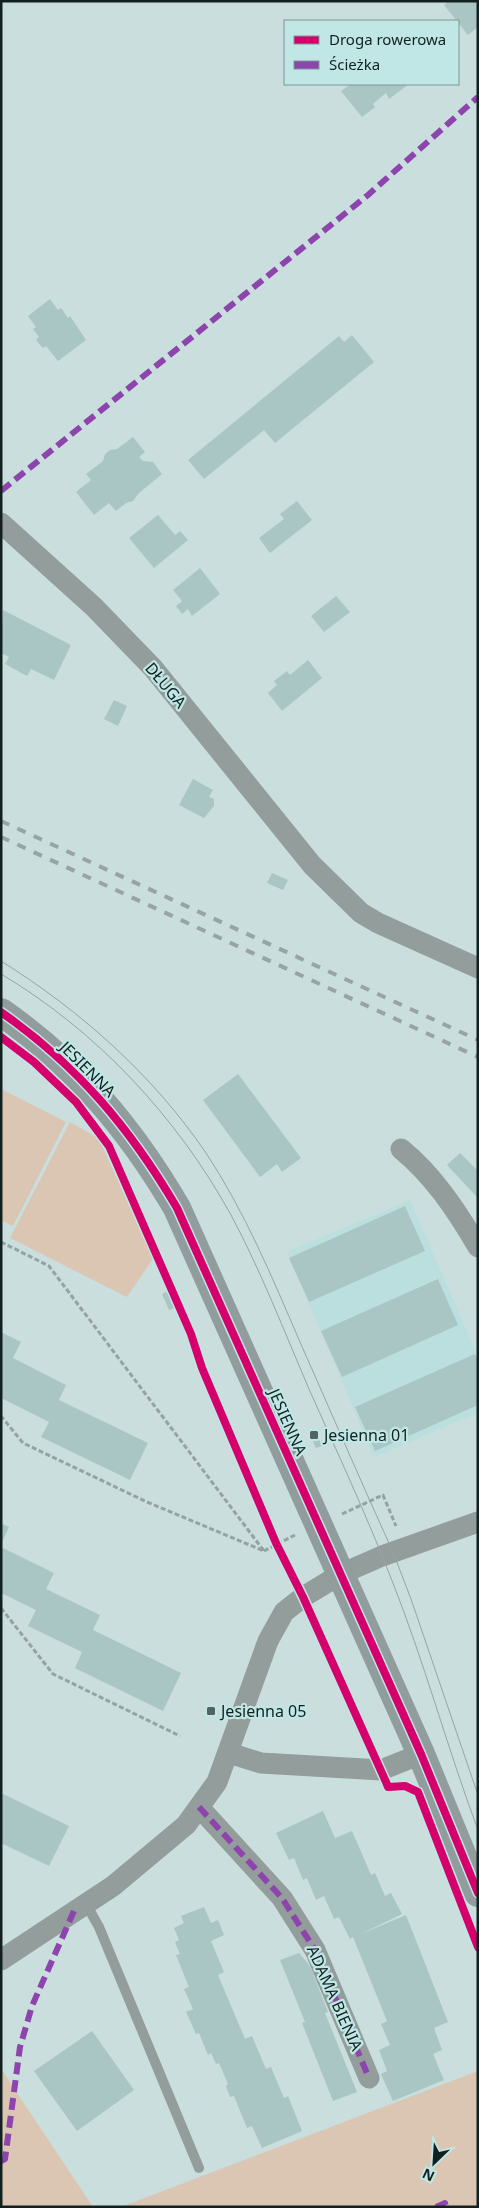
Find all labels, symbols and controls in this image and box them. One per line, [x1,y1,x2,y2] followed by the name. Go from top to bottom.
[284,20,459,85] legend
[329,29,446,49] text: Droga rowerowa
[329,54,380,74] text: Ścieżka
[140,657,192,713] street label: DŁUGA
[54,1035,121,1102] street label: JESIENNA
[263,1383,313,1460] street label: JESIENNA
[322,1424,409,1446] place label: Jesienna 01
[308,1429,320,1441] marker: Jesienna 01
[219,1700,306,1722] place label: Jesienna 05
[205,1705,217,1717] marker: Jesienna 05
[302,1942,368,2055] street label: ADAMA BIENIA
[409,2138,459,2188] north arrow
[419,2164,437,2186] text: N

